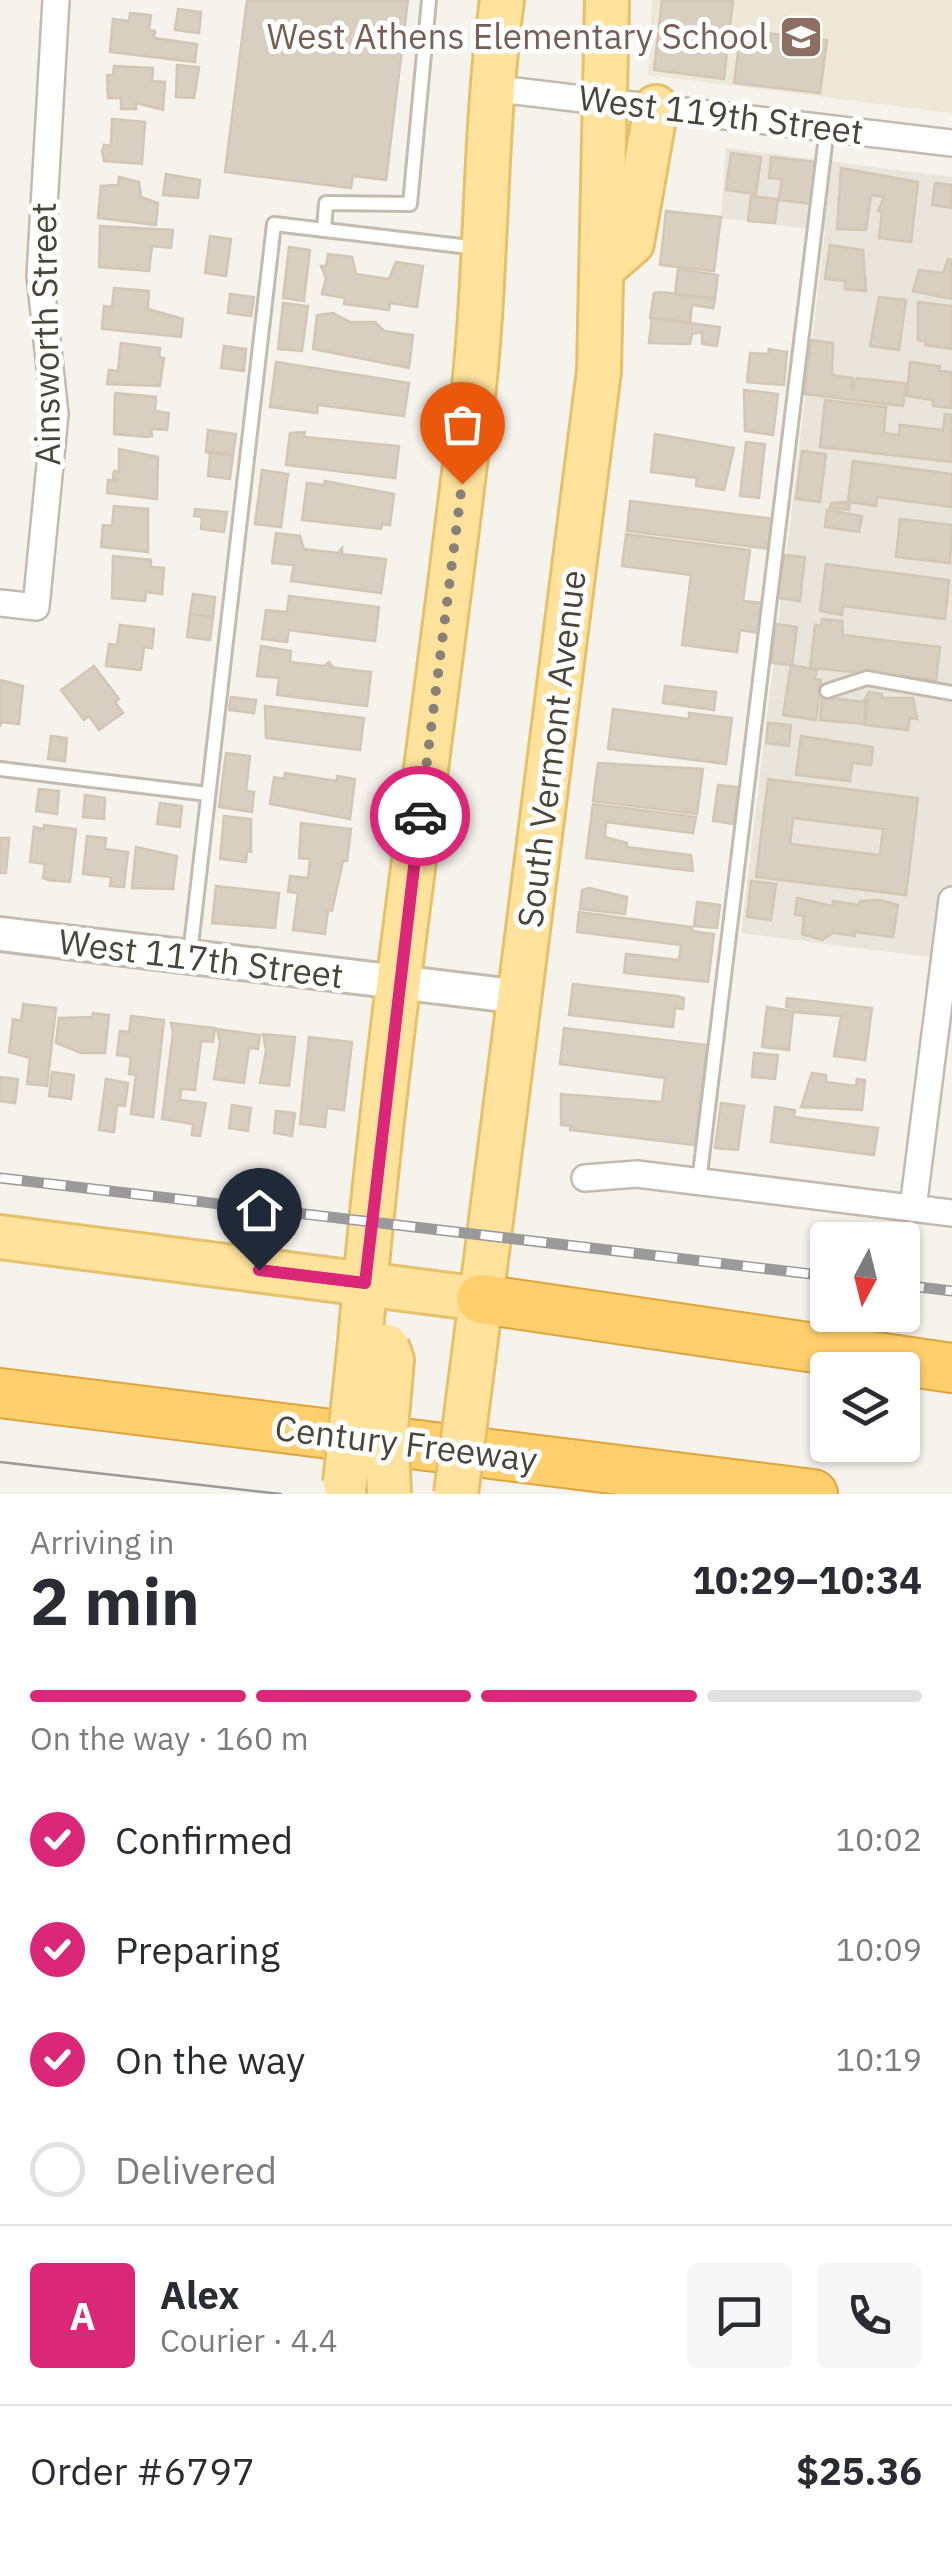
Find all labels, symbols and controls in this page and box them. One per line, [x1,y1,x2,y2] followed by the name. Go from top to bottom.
[267,13,768,59] place label: West Athens Elementary School
[778,14,824,60] school or university icon: West Athens Elementary School
[576,74,866,154] street label: West 119th Street
[20,202,70,466] street label: Ainsworth Street
[420,382,505,485] pin
[435,397,490,452] icon: bag
[506,567,596,930] street label: South Vermont Avenue
[370,766,470,866] courier
[393,789,448,844] icon: car
[56,918,346,998] street label: West 117th Street
[217,1168,302,1271] pin
[232,1183,287,1238] icon: home
[810,1222,920,1332] north arrow
[810,1222,920,1462] map controls
[810,1352,920,1462] button: layers
[272,1404,540,1482] street label: Century Freeway
[30,1521,175,1563] text: Arriving in
[692,1555,922,1604] text: 10:29–10:34
[30,1558,200,1643] text: 2 min
[30,1717,309,1759] text: On the way · 160 m
[30,1812,85,1867] icon: check
[115,1815,293,1864] text: Confirmed
[836,1818,922,1860] text: 10:02
[30,1922,85,1977] icon: check
[115,1925,280,1974] text: Preparing
[836,1928,922,1970] text: 10:09
[30,2032,85,2087] icon: check
[115,2035,305,2084] text: On the way
[836,2038,922,2080] text: 10:19
[115,2145,277,2194] text: Delivered
[687,2263,792,2368] button: chat
[817,2263,922,2368] button: phone
[160,2270,240,2319] text: Alex
[69,2291,96,2340] text: A
[160,2319,338,2361] text: Courier · 4.4
[30,2446,255,2495] text: Order #6797
[796,2446,922,2495] text: $25.36

